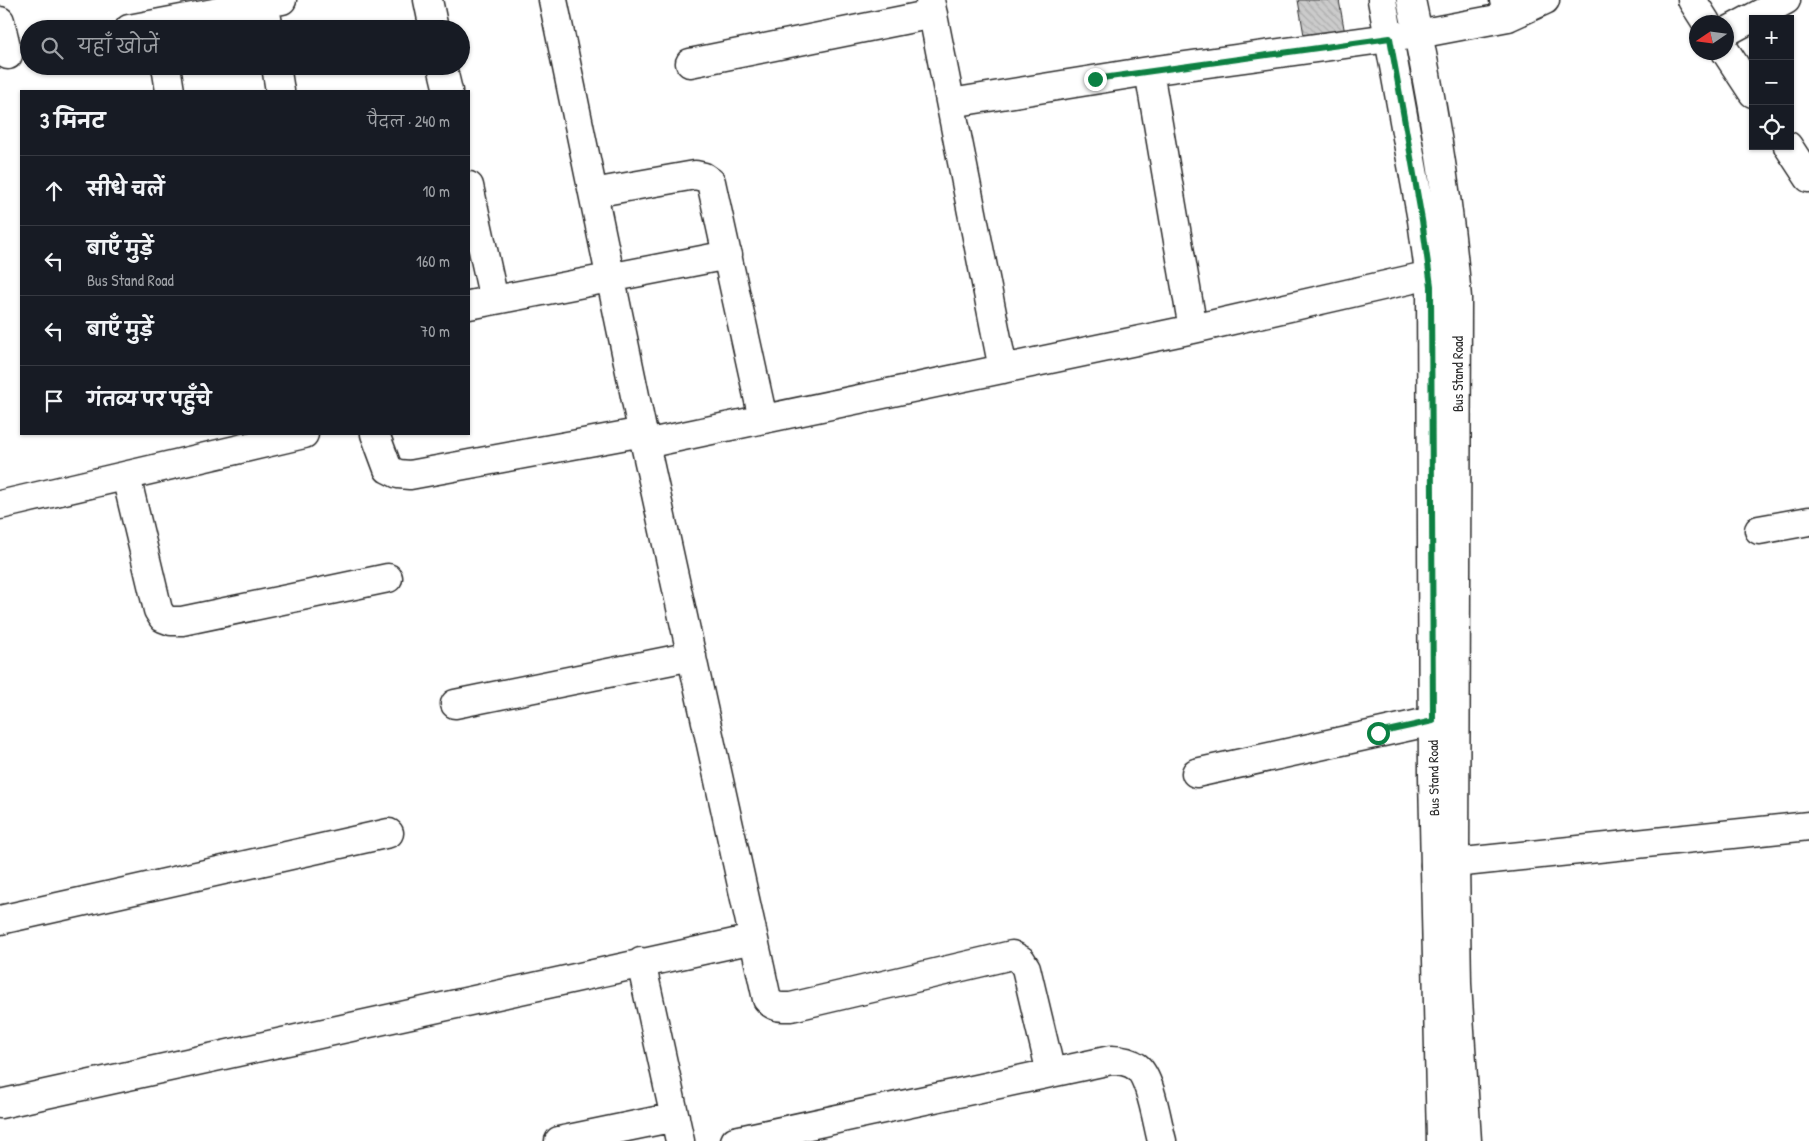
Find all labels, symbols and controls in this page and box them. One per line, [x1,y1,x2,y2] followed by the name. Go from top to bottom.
[1689,15,1734,60] north arrow
[1749,15,1794,150] map controls
[1749,15,1794,60] button: +
[20,20,470,75] search box
[78,33,159,59] text: यहाँ खोजें
[38,34,66,62] icon: search
[1749,60,1794,105] button: −
[1084,68,1107,91] route end
[1749,105,1794,150] button: locate
[40,106,105,135] text: 3 मिनट
[367,110,450,132] text: पैदल · 240 m
[87,176,164,202] text: सीधे चलें
[40,177,68,205] icon: ahead
[422,180,450,202] text: 10 m
[87,235,153,261] text: बाएँ मुड़ें
[40,247,68,275] icon: left
[416,250,450,272] text: 160 m
[87,269,174,291] text: Bus Stand Road
[87,316,153,342] text: बाएँ मुड़ें
[40,317,68,345] icon: left
[420,320,450,342] text: 70 m
[1448,335,1467,412] street label: Bus Stand Road
[87,386,211,412] text: गंतव्य पर पहुँचे
[40,387,68,415] icon: arrive
[1367,722,1390,745] route start
[1423,739,1443,816] street label: Bus Stand Road

